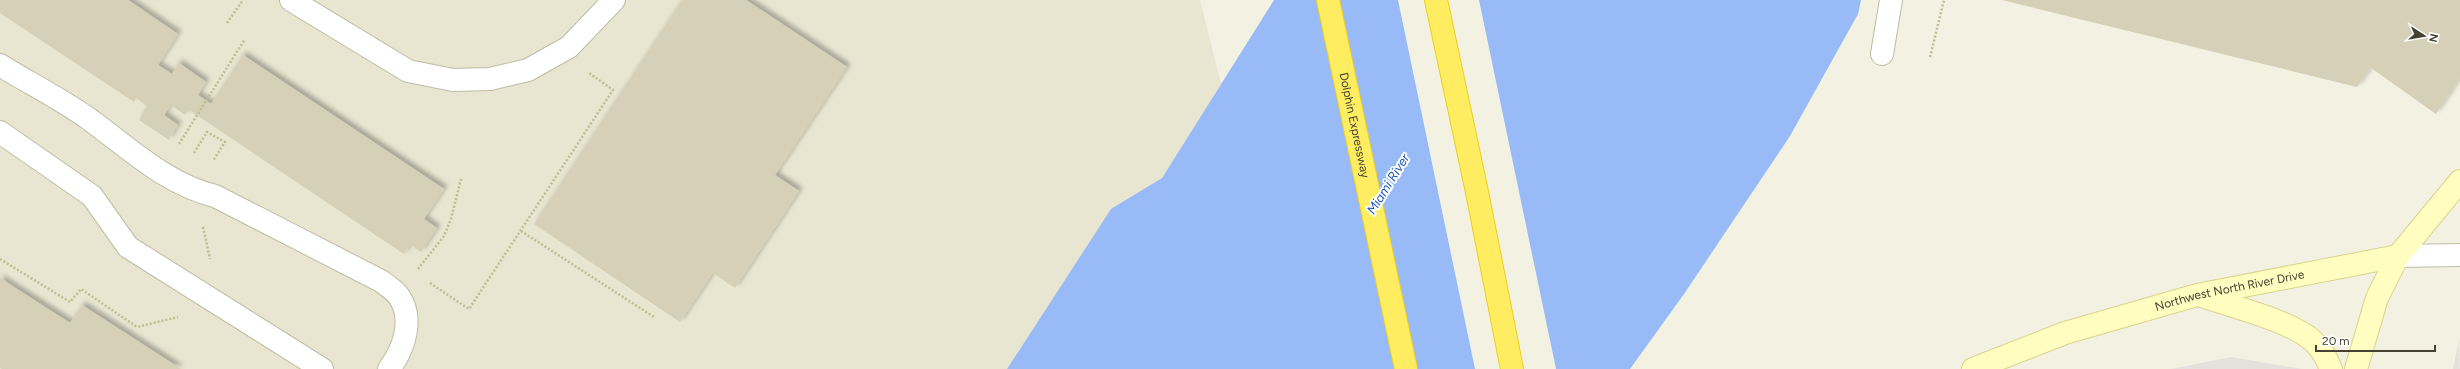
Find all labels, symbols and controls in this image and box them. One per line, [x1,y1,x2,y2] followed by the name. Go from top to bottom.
[2404,16,2444,56] north arrow
[2426,32,2441,43] text: N
[1337,71,1373,180] street label: Dolphin Expressway
[1364,151,1413,217] water label: Miami River
[2153,267,2306,314] street label: Northwest North River Drive
[2316,327,2435,353] scale bar
[2322,334,2350,348] text: 20 m

